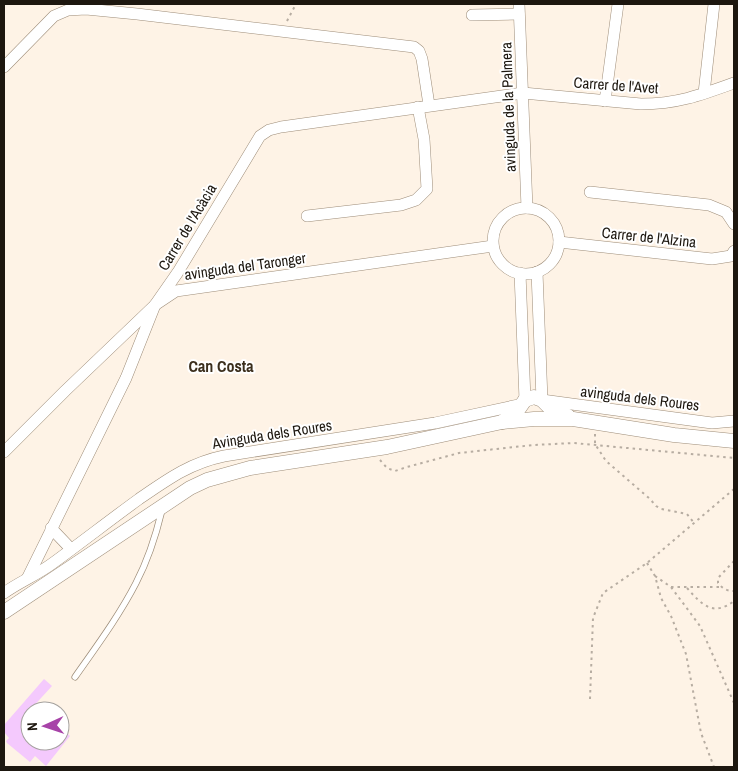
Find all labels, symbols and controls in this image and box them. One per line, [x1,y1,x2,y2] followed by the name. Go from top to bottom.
[495,42,521,172] street label: avinguda de la Palmera
[573,72,660,98] street label: Carrer de l'Avet
[153,179,221,274] street label: Carrer de l'Acàcia
[601,222,697,252] street label: Carrer de l'Alzina
[183,247,307,285] street label: avinguda del Taronger
[189,355,254,377] district label: Can Costa
[579,380,701,416] street label: avinguda dels Roures
[210,414,333,454] street label: Avinguda dels Roures
[20,701,70,751] north arrow
[23,722,41,731] text: N

